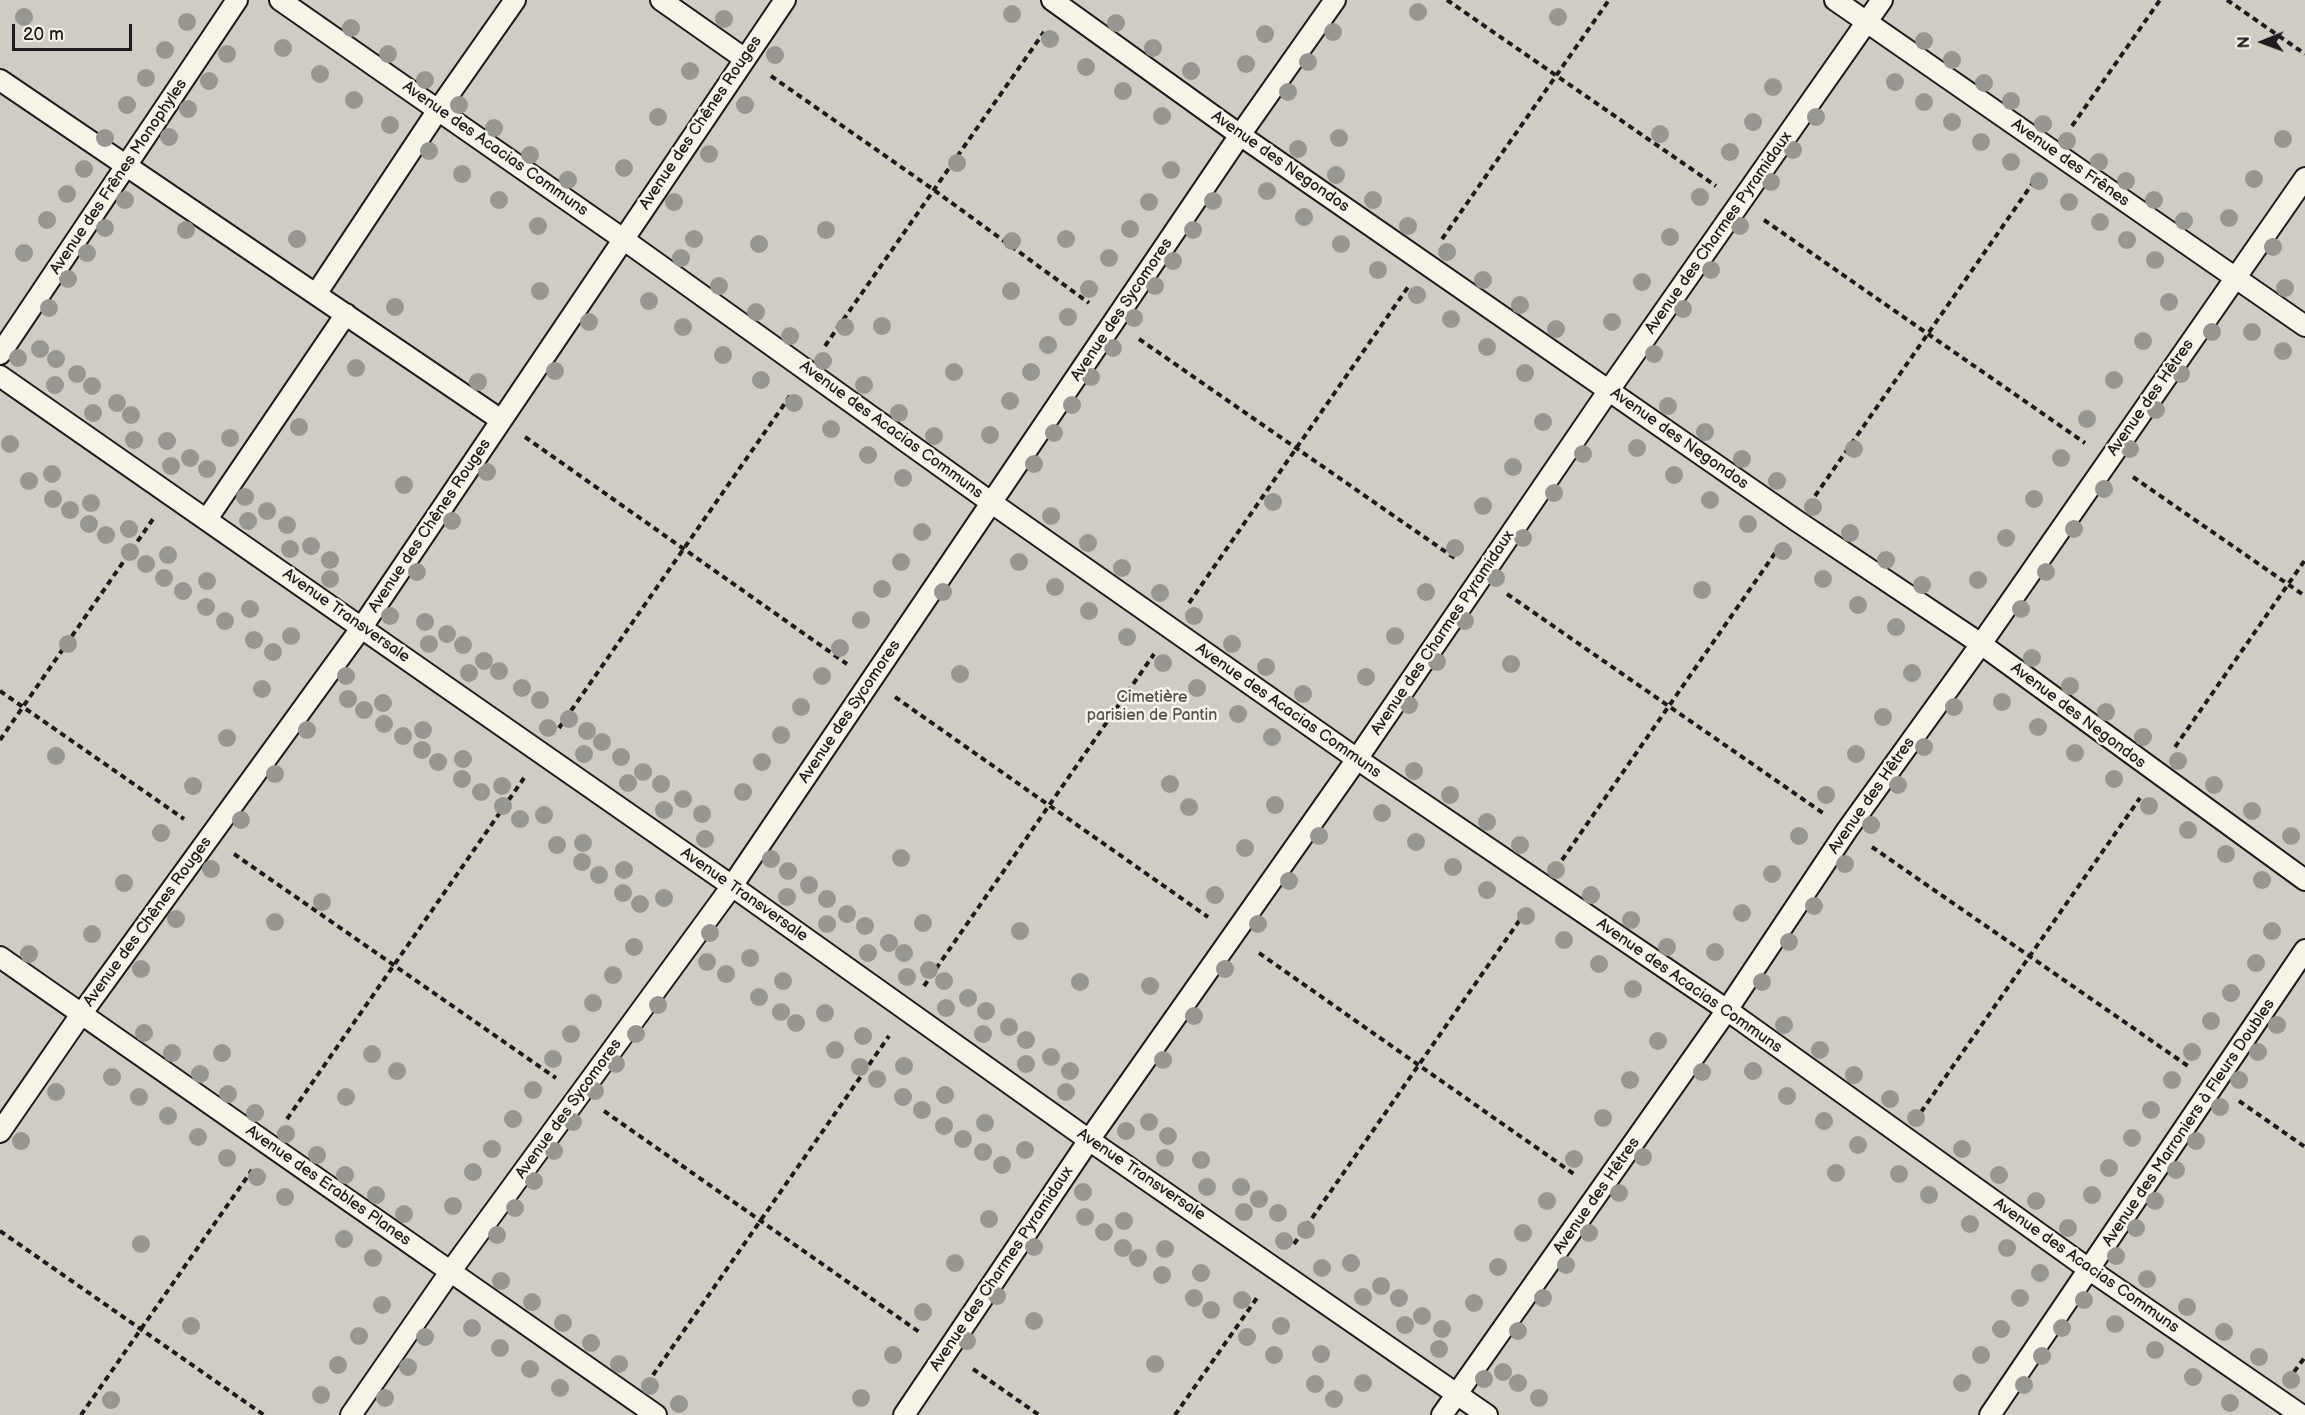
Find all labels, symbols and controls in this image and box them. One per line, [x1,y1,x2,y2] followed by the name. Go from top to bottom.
[15,12,135,50] scale bar
[2233,12,2293,72] north arrow
[23,24,64,45] text: 20 m
[636,32,766,214] street label: Avenue des Chênes Rouges
[2235,36,2254,49] text: N
[46,76,192,278] street label: Avenue des Frênes Monophyles
[398,77,592,221] street label: Avenue des Acacias Communs
[1207,107,1353,217] street label: Avenue des Negondos
[2007,115,2133,211] street label: Avenue des Frênes
[1641,128,1797,338] street label: Avenue des Charmes Pyramidaux
[1067,235,1177,385] street label: Avenue des Sycomores
[2104,336,2198,460] street label: Avenue des Hêtres
[795,357,987,503] street label: Avenue des Acacias Communs
[1606,384,1752,494] street label: Avenue des Negondos
[365,435,495,617] street label: Avenue des Chênes Rouges
[1367,527,1519,739] street label: Avenue des Charmes Pyramidaux
[279,565,413,667] street label: Avenue Transversale
[795,637,905,787] street label: Avenue des Sycomores
[1191,639,1385,783] street label: Avenue des Acacias Communs
[2007,659,2149,773] street label: Avenue des Negondos
[1087,688,1217,726] park label: Cimetière parisien de Pantin
[1825,734,1919,858] street label: Avenue des Hêtres
[80,833,216,1011] street label: Avenue des Chênes Rouges
[677,844,811,946] street label: Avenue Transversale
[1592,914,1786,1058] street label: Avenue des Acacias Communs
[2099,996,2279,1250] street label: Avenue des Marroniers à Fleurs Doubles
[512,1035,626,1183] street label: Avenue des Sycomores
[242,1122,414,1250] street label: Avenue des Erables Planes
[1073,1125,1209,1225] street label: Avenue Transversale
[1550,1134,1644,1258] street label: Avenue des Hêtres
[926,1163,1078,1375] street label: Avenue des Charmes Pyramidaux
[1989,1194,2183,1338] street label: Avenue des Acacias Communs

